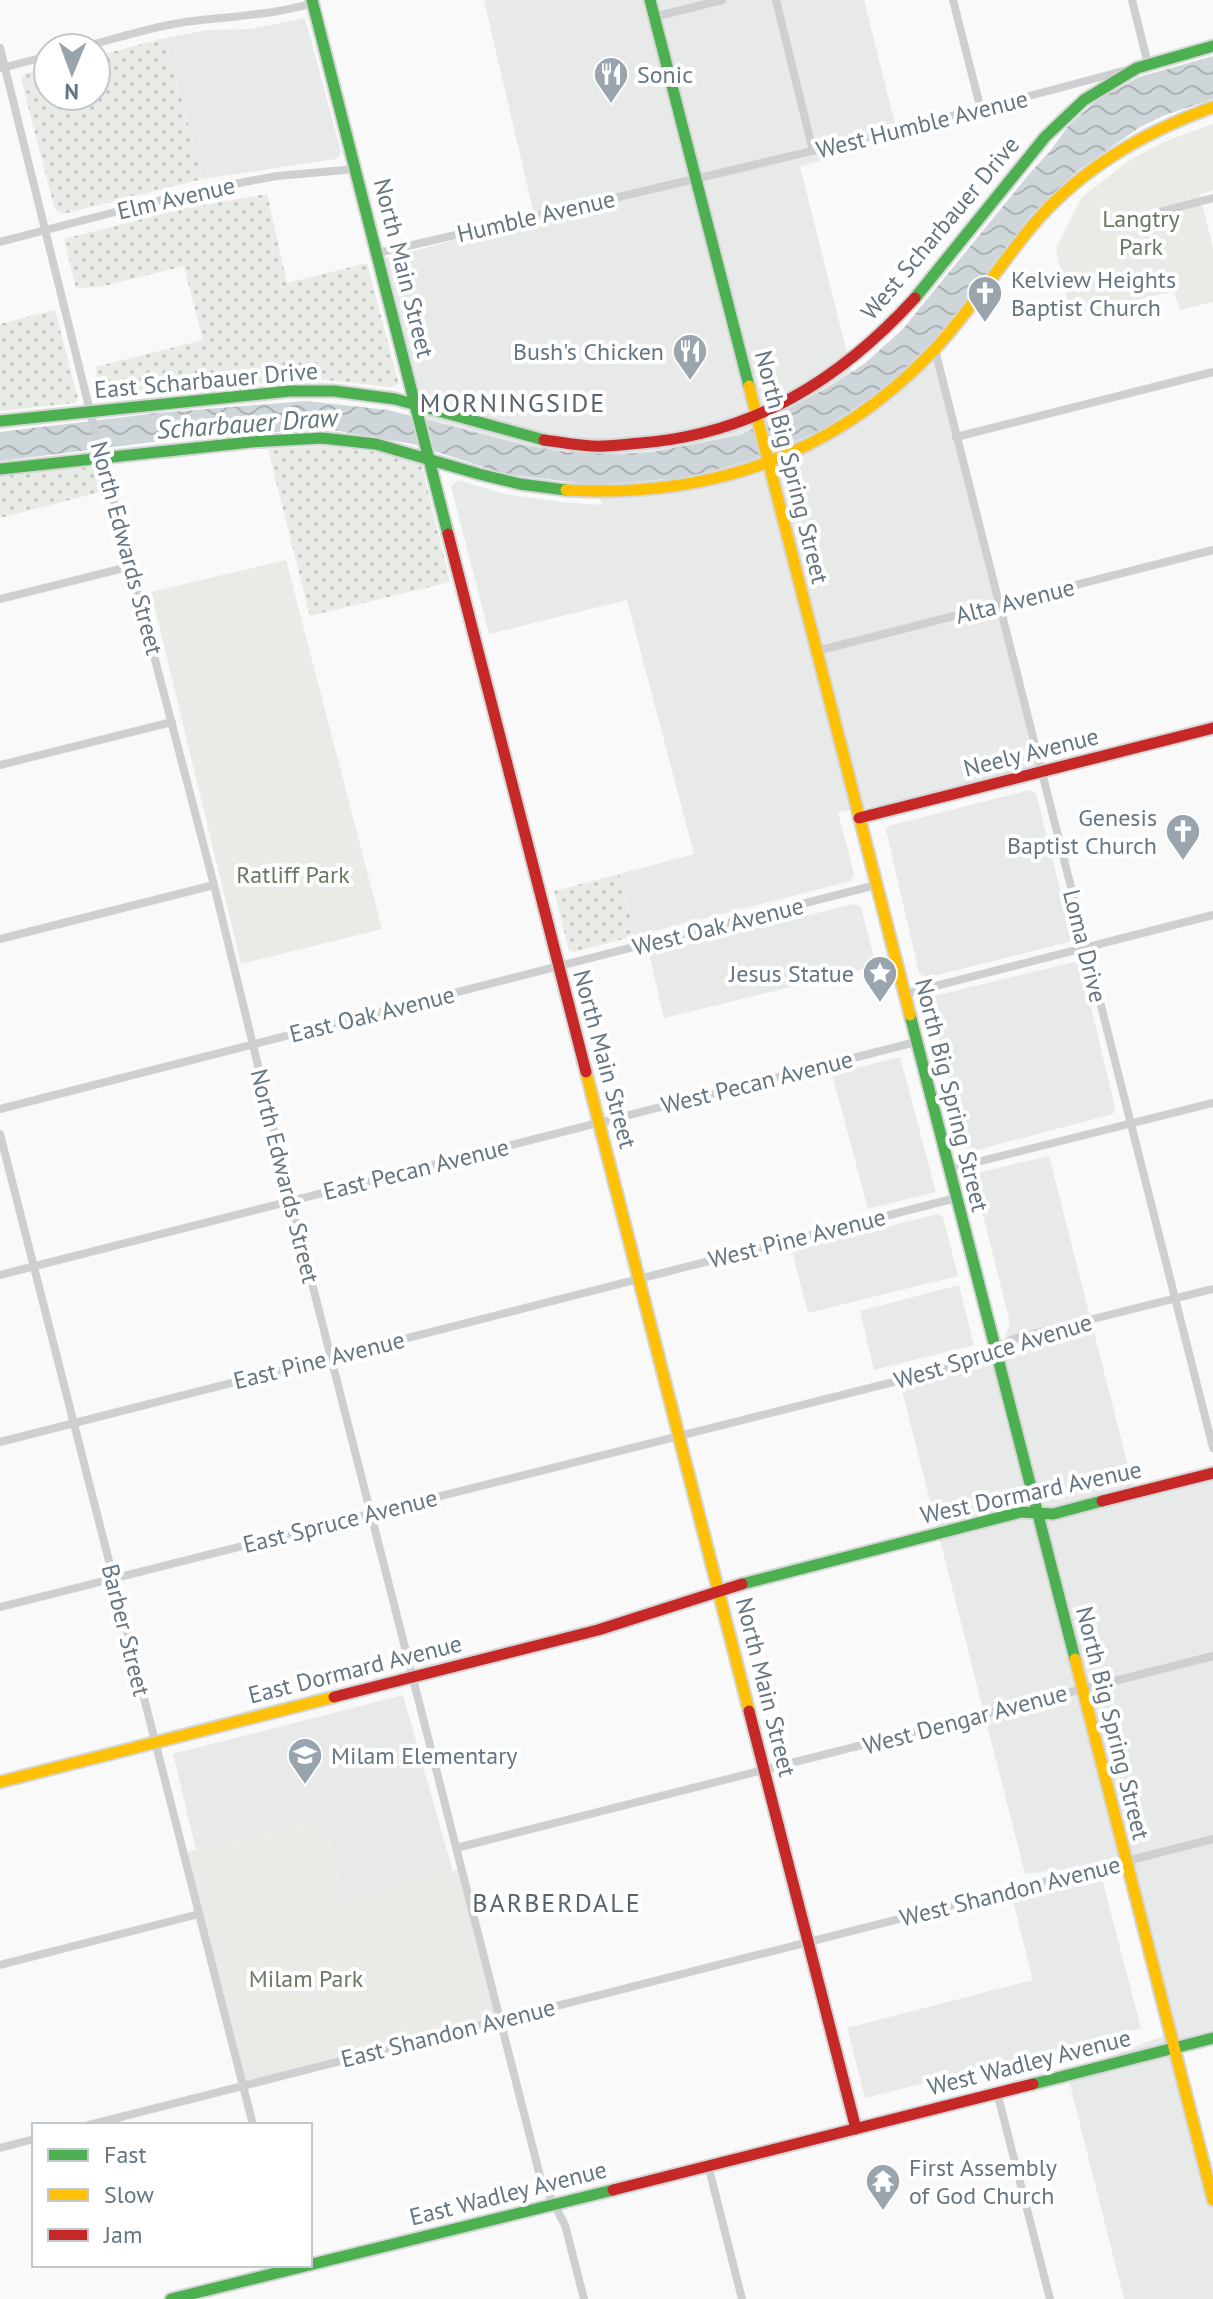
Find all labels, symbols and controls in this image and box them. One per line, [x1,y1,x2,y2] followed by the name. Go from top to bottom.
[32,32,112,112] north arrow
[592,55,630,105] restaurant icon: Sonic
[637,59,693,90] place label: Sonic
[64,78,79,106] text: N
[813,83,1031,165] street label: West Humble Avenue
[854,130,1026,326] street label: West Scharbauer Drive
[114,169,238,227] street label: Elm Avenue
[367,175,441,361] street label: North Main Street
[454,183,618,249] street label: Humble Avenue
[1102,203,1180,262] park label: Langtry Park
[1011,264,1176,323] place label: Kelview Heights Baptist Church
[966,274,1004,324] church icon: Kelview Heights Baptist Church
[671,332,709,382] restaurant icon: Bush's Chicken
[513,336,664,367] place label: Bush's Chicken
[748,347,836,587] street label: North Big Spring Street
[93,355,319,405] street label: East Scharbauer Drive
[420,386,606,419] district label: MORNINGSIDE
[156,400,341,446] water label: Scharbauer Draw
[84,438,170,658] street label: North Edwards Street
[952,571,1078,631] street label: Alta Avenue
[960,720,1102,784] street label: Neely Avenue
[1007,802,1157,861] place label: Genesis Baptist Church
[1164,812,1202,862] church icon: Genesis Baptist Church
[236,859,350,890] park label: Ratliff Park
[1056,886,1114,1006] street label: Loma Drive
[629,890,807,962] street label: West Oak Avenue
[861,954,899,1004] place icon: Jesus Statue
[728,958,854,989] place label: Jesus Statue
[566,966,644,1152] street label: North Main Street
[908,975,996,1215] street label: North Big Spring Street
[286,979,458,1049] street label: East Oak Avenue
[658,1043,856,1121] street label: West Pecan Avenue
[243,1066,327,1286] street label: North Edwards Street
[320,1131,512,1207] street label: East Pecan Avenue
[705,1201,889,1275] street label: West Pine Avenue
[890,1306,1096,1396] street label: West Spruce Avenue
[230,1324,408,1396] street label: East Pine Avenue
[917,1453,1145,1531] street label: West Dormard Avenue
[240,1482,440,1560] street label: East Spruce Avenue
[95,1561,157,1699] street label: Barber Street
[729,1594,803,1780] street label: North Main Street
[1069,1603,1157,1843] street label: North Big Spring Street
[245,1627,465,1711] street label: East Dormard Avenue
[859,1677,1071,1761] street label: West Dengar Avenue
[286,1736,324,1786] school or university icon: Milam Elementary
[331,1740,517,1771] place label: Milam Elementary
[897,1849,1123,1933] street label: West Shandon Avenue
[472,1886,642,1919] district label: BARBERDALE
[249,1963,364,1994] park label: Milam Park
[338,1991,558,2075] street label: East Shandon Avenue
[924,2022,1134,2102] street label: West Wadley Avenue
[32,2123,312,2267] legend
[104,2139,147,2170] text: Fast
[909,2152,1057,2211] place label: First Assembly of God Church
[406,2153,610,2233] street label: East Wadley Avenue
[864,2162,902,2212] temple icon: First Assembly of God Church
[104,2179,154,2210] text: Slow
[103,2219,142,2250] text: Jam

